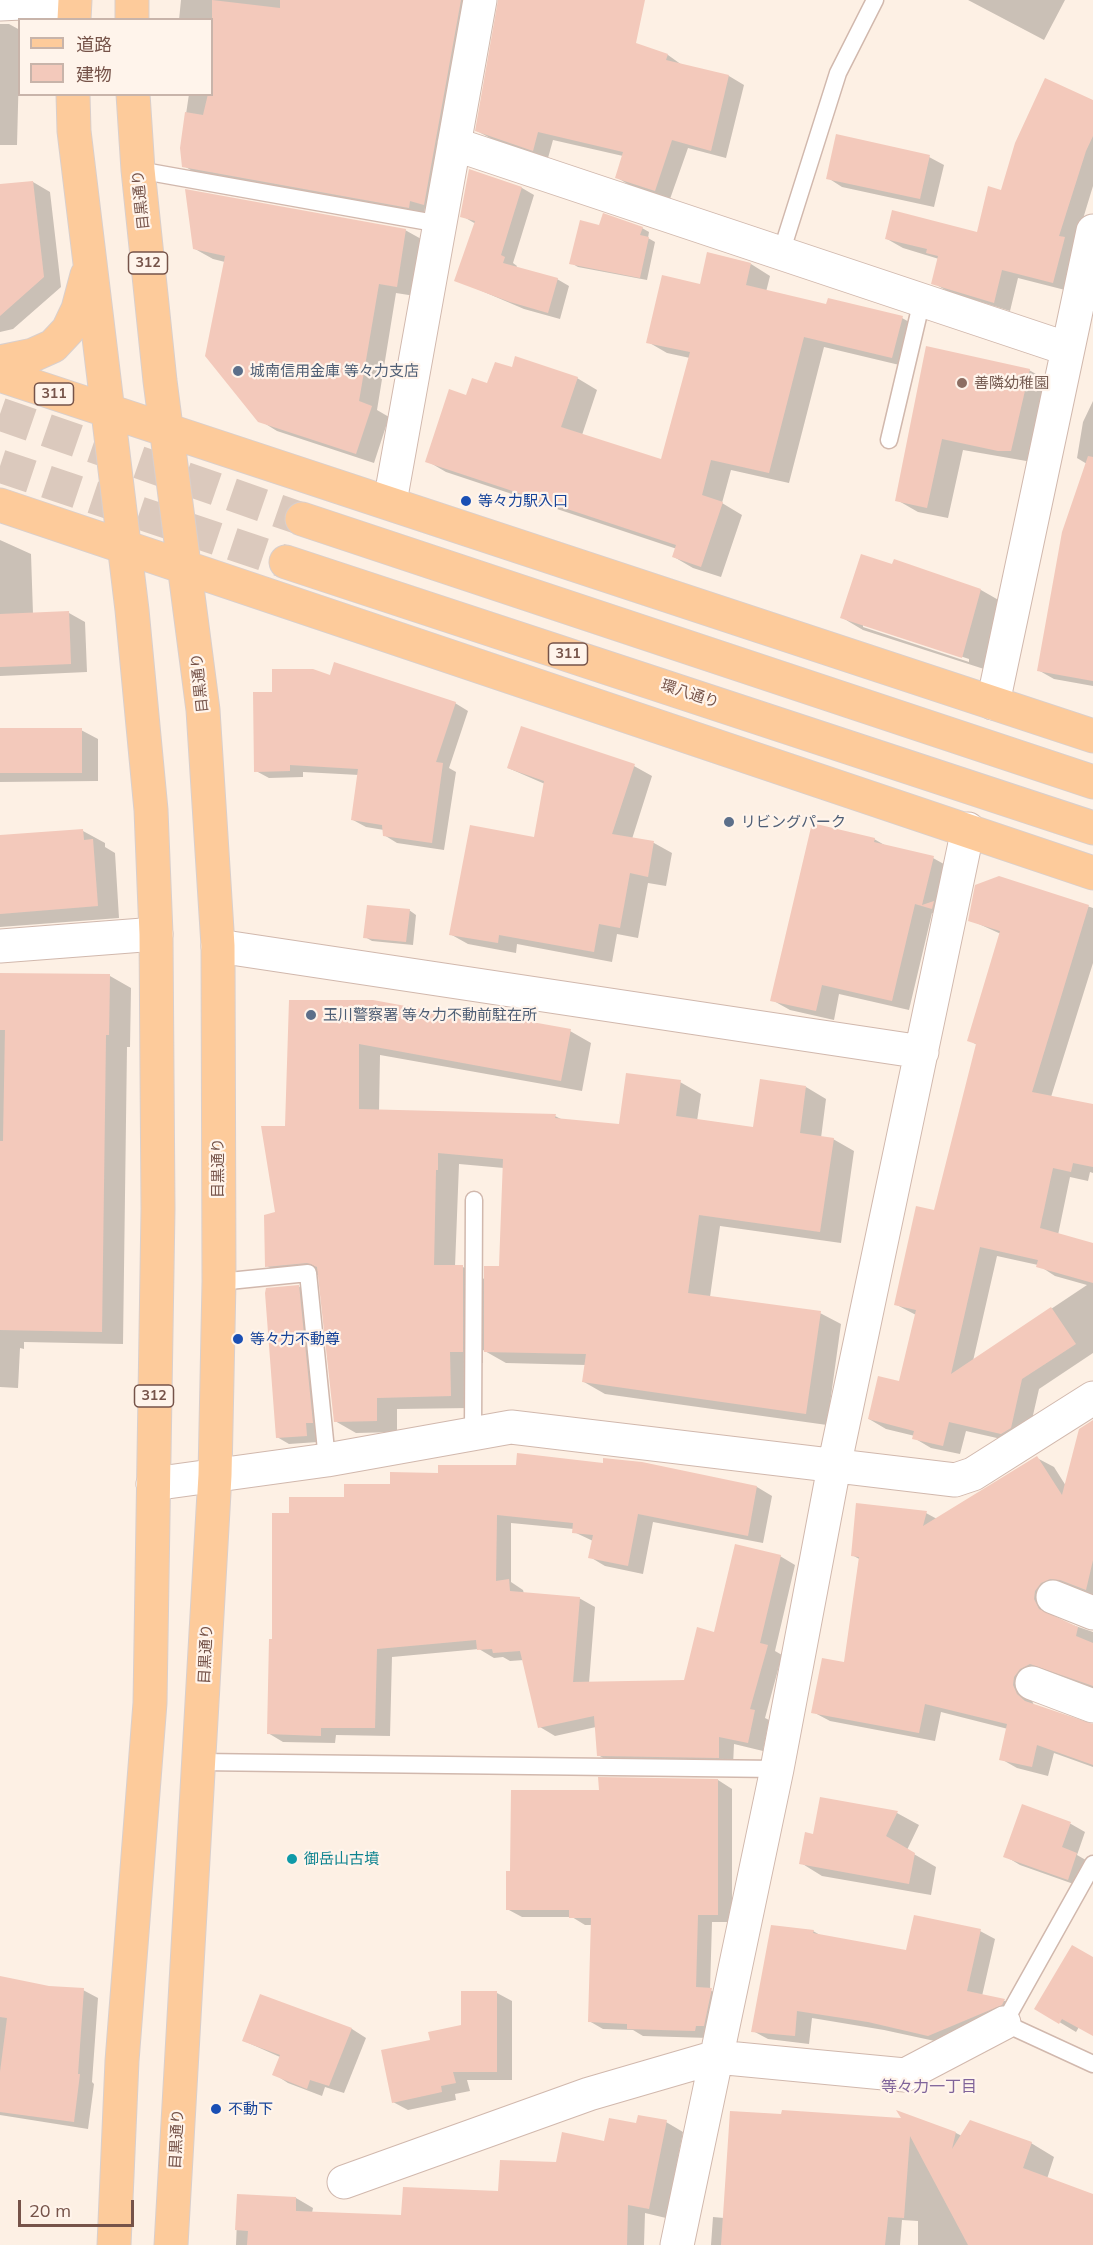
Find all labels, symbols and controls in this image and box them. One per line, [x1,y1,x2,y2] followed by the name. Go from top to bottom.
[18,18,213,96] legend
[76,33,112,56] text: 道路
[76,63,112,86] text: 建物
[129,169,153,231] street label: 目黒通り
[128,252,168,274] road number: 312
[250,362,419,380] place label: 城南信用金庫 等々力支店
[231,364,245,378] marker: 城南信用金庫 等々力支店
[974,374,1049,392] place label: 善隣幼稚園
[955,376,969,390] marker: 善隣幼稚園
[34,383,74,405] road number: 311
[478,492,568,510] place label: 等々力駅入口
[459,494,473,508] marker: 等々力駅入口
[548,643,588,665] road number: 311
[188,652,212,714] street label: 目黒通り
[659,676,721,712] street label: 環八通り
[741,813,846,831] place label: リビングパーク
[722,815,736,829] marker: リビングパーク
[323,1006,537,1024] place label: 玉川警察署 等々力不動前駐在所
[304,1008,318,1022] marker: 玉川警察署 等々力不動前駐在所
[209,1138,227,1198] street label: 目黒通り
[250,1330,340,1348] place label: 等々力不動尊
[231,1332,245,1346] marker: 等々力不動尊
[134,1385,174,1407] road number: 312
[195,1624,217,1684] street label: 目黒通り
[304,1850,379,1868] place label: 御岳山古墳
[285,1852,299,1866] marker: 御岳山古墳
[881,2077,977,2097] district label: 等々力一丁目
[228,2100,273,2118] place label: 不動下
[209,2102,223,2116] marker: 不動下
[166,2109,188,2169] street label: 目黒通り
[21,2188,136,2226] scale bar
[29,2199,71,2222] text: 20 m

